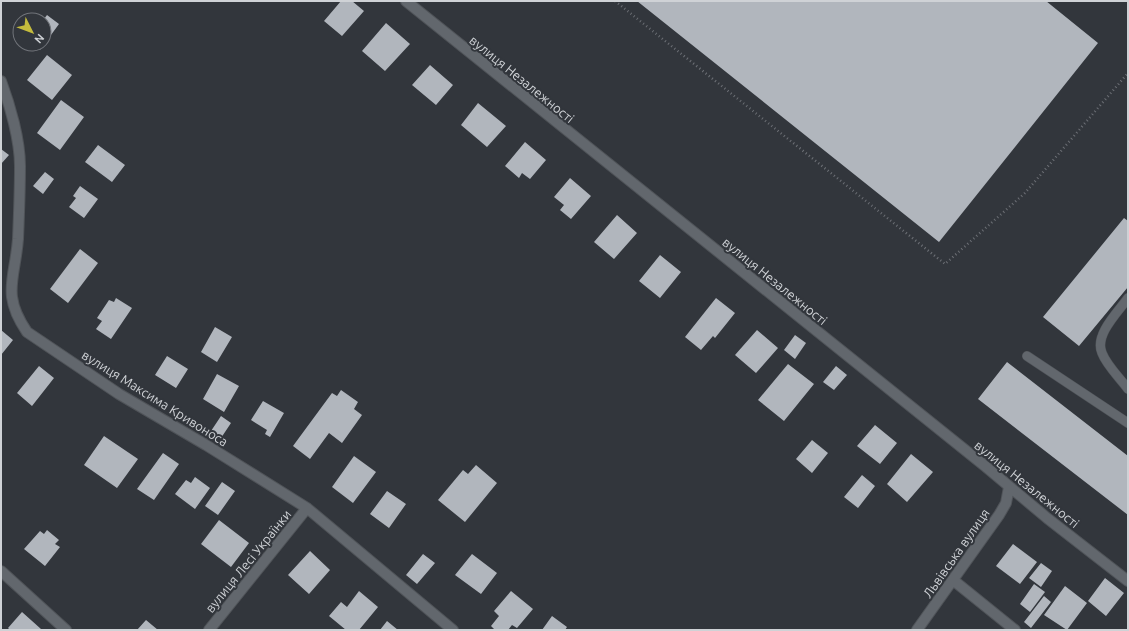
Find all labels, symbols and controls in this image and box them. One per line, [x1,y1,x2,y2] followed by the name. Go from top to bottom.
[12,12,52,52] north arrow
[32,32,47,46] text: N
[467,33,577,125] street label: вулиця Незалежності
[720,235,830,327] street label: вулиця Незалежності
[79,347,231,449] street label: вулиця Максима Кривоноса
[972,438,1082,530] street label: вулиця Незалежності
[920,506,992,600] street label: Львівська вулиця
[202,507,294,615] street label: вулиця Лесі Українки

